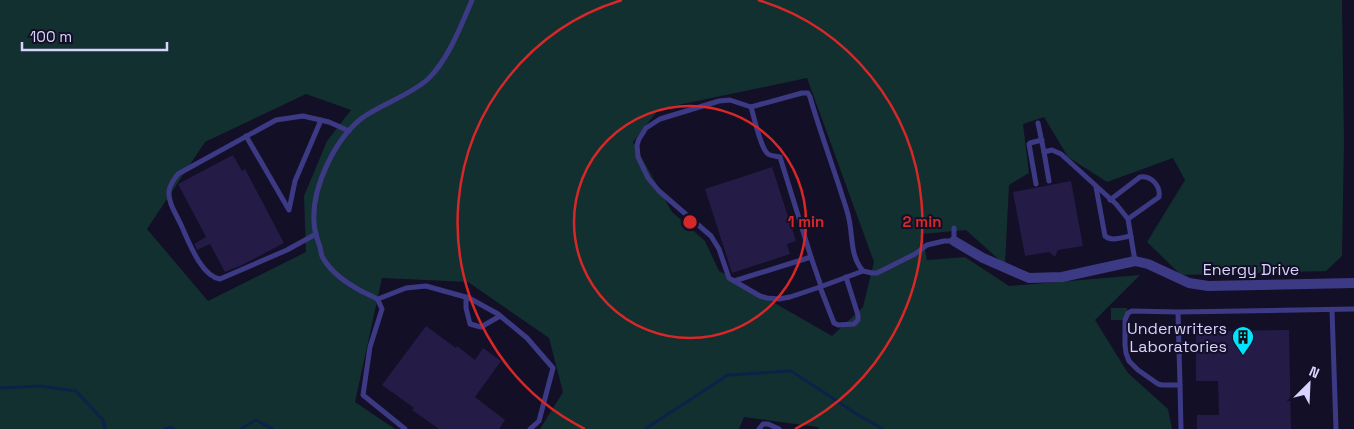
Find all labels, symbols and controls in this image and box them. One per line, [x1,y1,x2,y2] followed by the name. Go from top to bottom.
[22,20,168,52] scale bar
[30,27,72,46] text: 100 m
[788,212,824,231] text: 1 min
[903,212,941,231] text: 2 min
[681,213,699,231] centre of rings
[1203,259,1299,280] street label: Energy Drive
[1127,318,1227,357] place label: Underwriters Laboratories
[1231,325,1255,356] building icon: Underwriters Laboratories
[1284,359,1334,409] north arrow
[1306,362,1322,382] text: N

